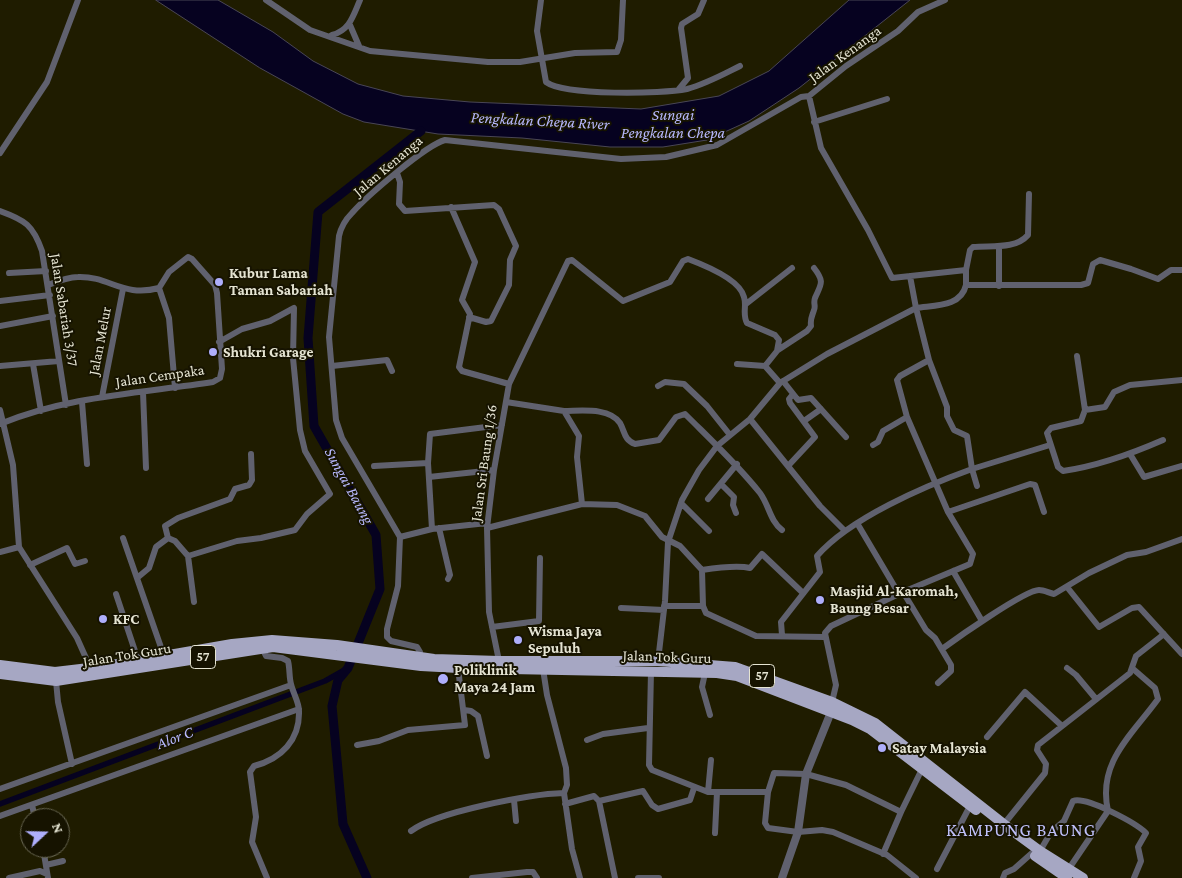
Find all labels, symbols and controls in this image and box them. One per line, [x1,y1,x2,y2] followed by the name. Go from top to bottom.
[805,22,885,86] street label: Jalan Kenanga
[621,105,725,143] water label: Sungai Pengkalan Chepa
[470,108,610,134] water label: Pengkalan Chepa River
[350,132,426,200] street label: Jalan Kenanga
[46,252,82,368] street label: Jalan Sabariah 3/37
[229,264,333,299] place label: Kubur Lama Taman Sabariah
[213,276,225,288] marker: Kubur Lama Taman Sabariah
[85,305,115,377] street label: Jalan Melur
[223,343,313,361] place label: Shukri Garage
[207,346,219,358] marker: Shukri Garage
[114,361,206,391] street label: Jalan Cempaka
[467,403,501,523] street label: Jalan Sri Baung 1/36
[320,444,378,528] water label: Sungai Baung
[830,582,958,617] place label: Masjid Al-Karomah, Baung Besar
[814,594,826,606] marker: Masjid Al-Karomah, Baung Besar
[113,610,139,628] place label: KFC
[97,613,109,625] marker: KFC
[528,622,602,657] place label: Wisma Jaya Sepuluh
[512,634,524,646] marker: Wisma Jaya Sepuluh
[82,639,172,671] street label: Jalan Tok Guru
[190,646,216,669] road number: 57
[622,646,712,668] street label: Jalan Tok Guru
[454,661,535,696] place label: Poliklinik Maya 24 Jam
[750,664,774,688] road number: 57
[436,672,450,686] marker: Poliklinik Maya 24 Jam
[154,722,196,754] water label: Alor C
[892,739,986,757] place label: Satay Malaysia
[876,742,888,754] marker: Satay Malaysia
[20,808,70,858] north arrow
[944,819,1098,841] district label: KAMPUNG BAUNG
[49,821,67,835] text: N

